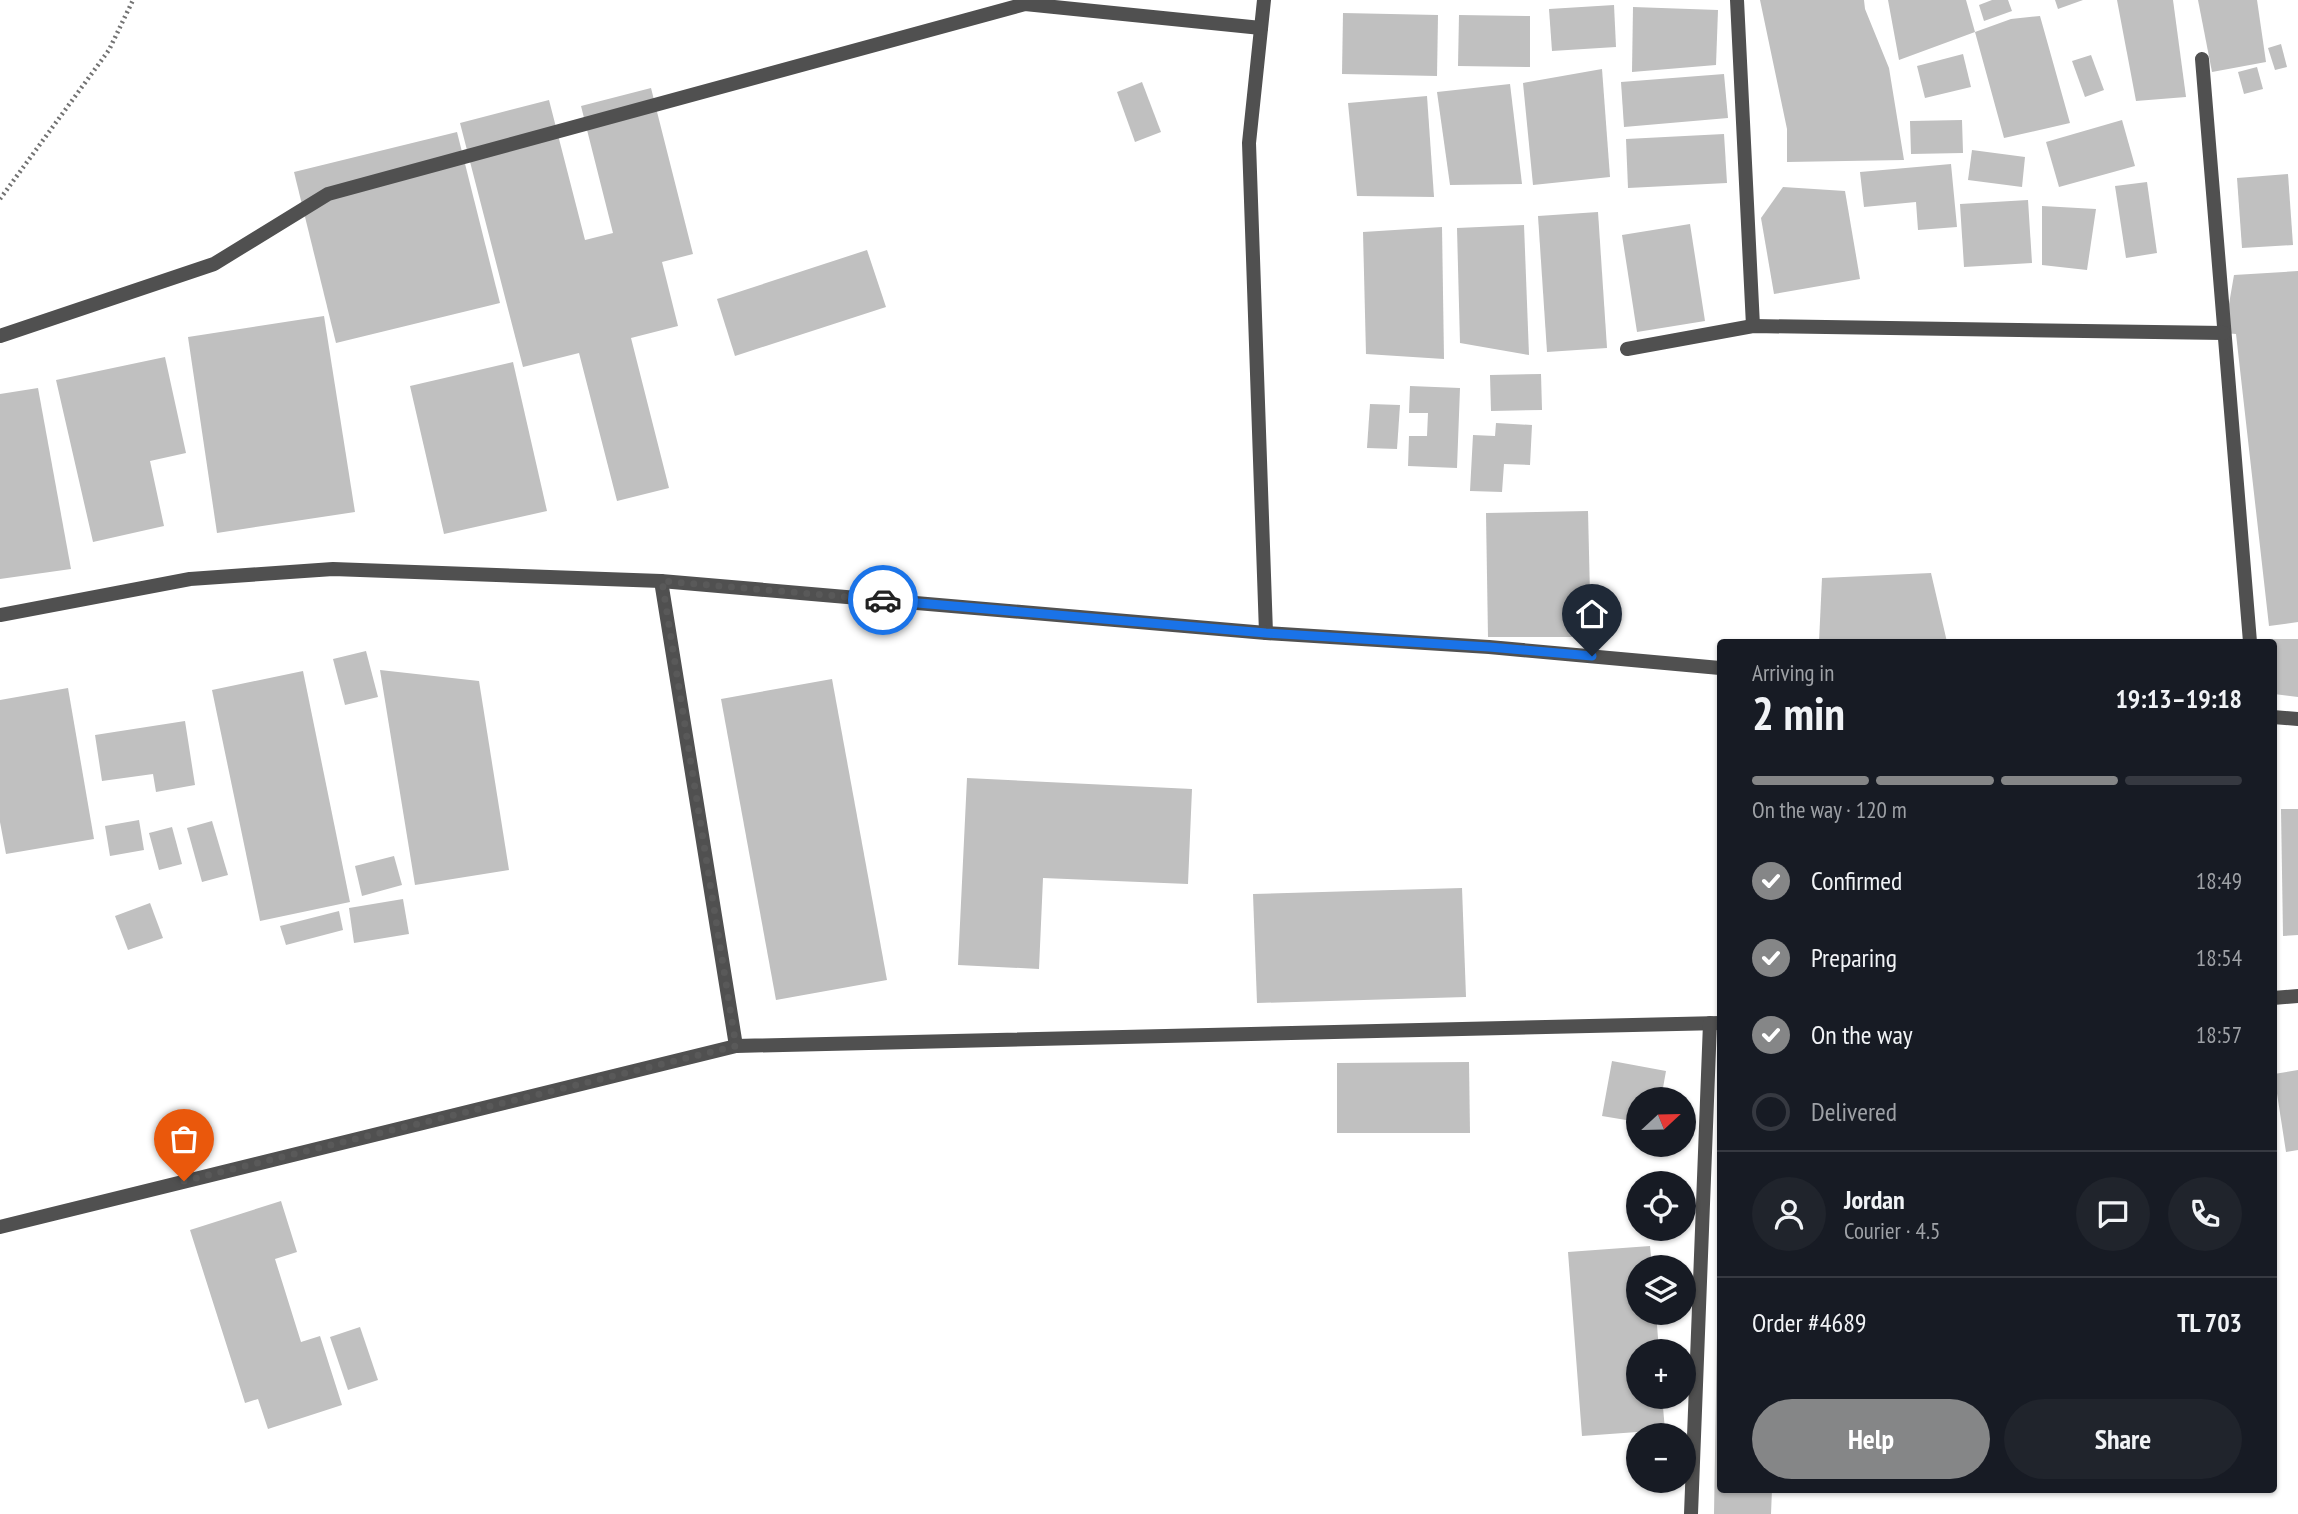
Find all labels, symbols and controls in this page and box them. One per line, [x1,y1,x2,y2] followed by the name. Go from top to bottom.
[848,565,918,635] courier
[864,581,902,619] icon: car
[1562,584,1622,656] pin
[1573,595,1611,633] icon: home
[1752,658,1834,687] text: Arriving in
[2115,682,2242,715] text: 19:13–19:18
[1752,683,1845,743] text: 2 min
[1752,795,1907,824] text: On the way · 120 m
[1752,862,1790,900] icon: check
[1811,864,1902,897] text: Confirmed
[2196,866,2242,895] text: 18:49
[1752,939,1790,977] icon: check
[1811,941,1897,974] text: Preparing
[2196,943,2242,972] text: 18:54
[1752,1016,1790,1054] icon: check
[1811,1018,1913,1051] text: On the way
[2196,1020,2242,1049] text: 18:57
[1626,1087,1696,1157] north arrow
[1626,1087,1696,1493] map controls
[1811,1095,1897,1128] text: Delivered
[154,1109,214,1181] pin
[165,1120,203,1158] icon: bag
[1626,1171,1696,1241] button: locate
[1752,1177,1826,1251] button: person
[2076,1177,2150,1251] button: chat
[2168,1177,2242,1251] button: phone
[1844,1183,1905,1216] text: Jordan
[1844,1216,1940,1245] text: Courier · 4.5
[1626,1255,1696,1325] button: layers
[1752,1306,1867,1339] text: Order #4689
[2177,1306,2242,1339] text: TL 703
[1626,1339,1696,1409] button: +
[1752,1399,1990,1479] button: Help
[2004,1399,2242,1479] button: Share
[1626,1423,1696,1493] button: −

